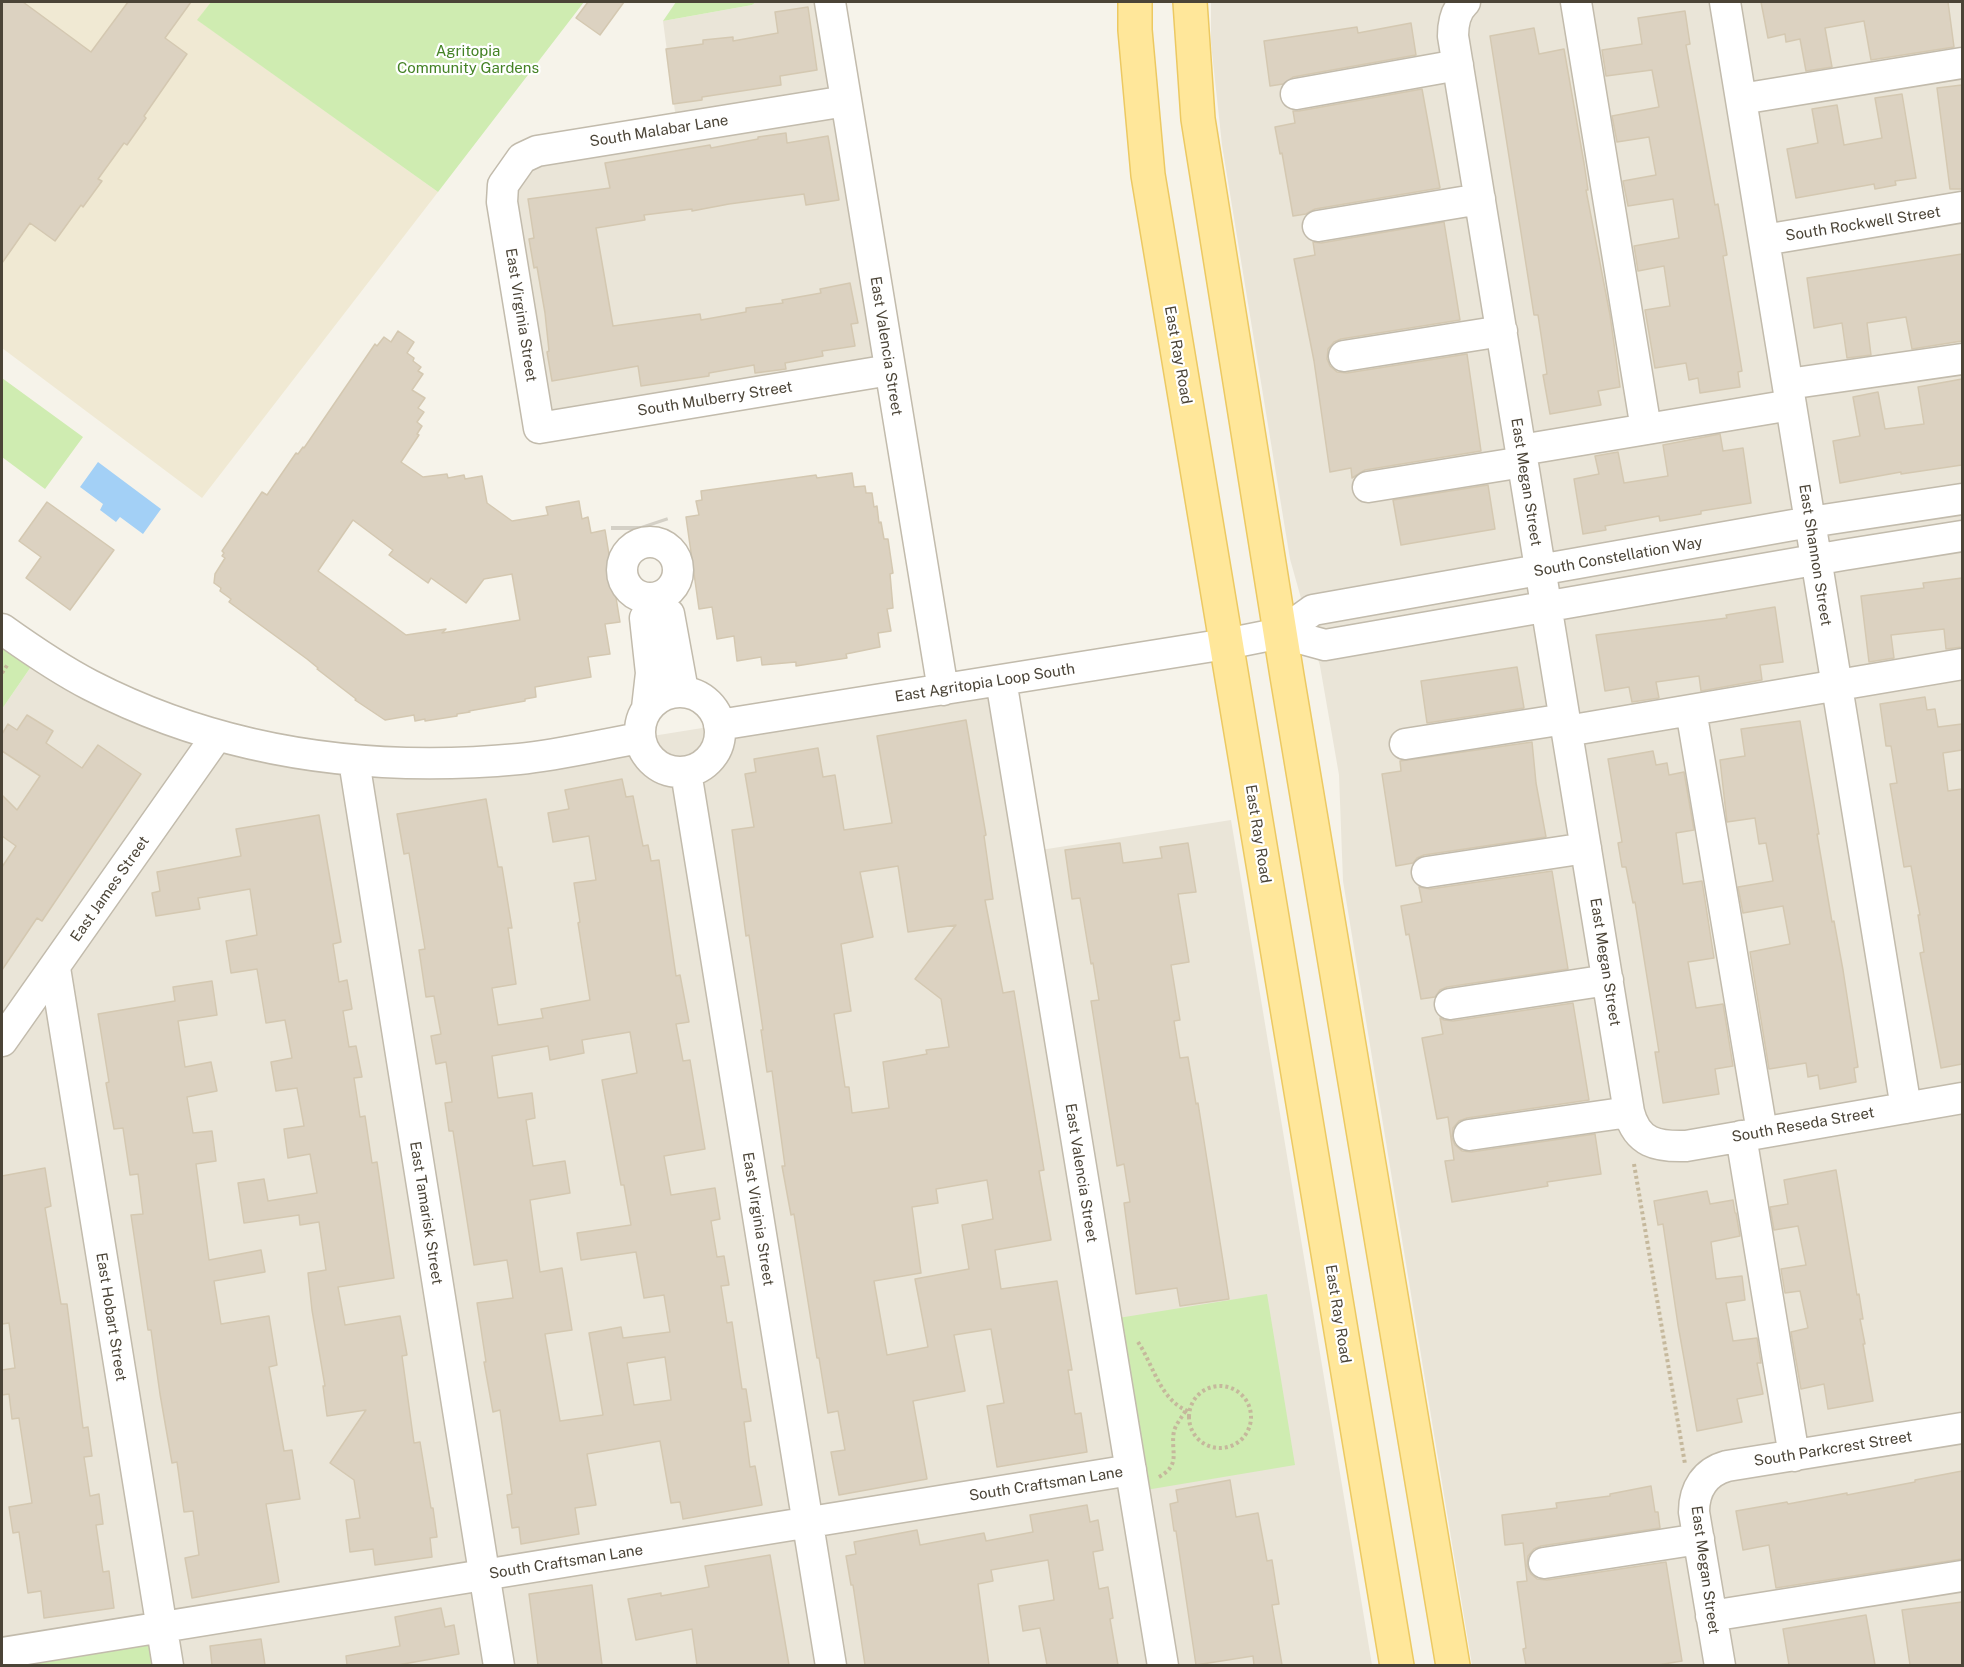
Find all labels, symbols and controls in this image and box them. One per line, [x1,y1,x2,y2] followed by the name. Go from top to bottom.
[397,42,539,77] park label: Agritopia Community Gardens
[588,111,730,151] street label: South Malabar Lane
[1784,203,1942,245] street label: South Rockwell Street
[502,247,540,383] street label: East Virginia Street
[866,275,906,417] street label: East Valencia Street
[1160,304,1196,406] street label: East Ray Road
[636,378,794,420] street label: South Mulberry Street
[1507,417,1545,547] street label: East Megan Street
[1795,483,1835,627] street label: East Shannon Street
[1532,533,1704,581] street label: South Constellation Way
[894,660,1076,706] street label: East Agritopia Loop South
[1241,783,1275,885] street label: East Ray Road
[67,833,153,945] street label: East James Street
[1586,897,1624,1027] street label: East Megan Street
[1061,1102,1101,1244] street label: East Valencia Street
[1730,1104,1876,1146] street label: South Reseda Street
[406,1140,446,1286] street label: East Tamarisk Street
[739,1151,777,1287] street label: East Virginia Street
[92,1251,130,1383] street label: East Hobart Street
[1321,1263,1355,1365] street label: East Ray Road
[1753,1428,1913,1470] street label: South Parkcrest Street
[968,1463,1124,1505] street label: South Craftsman Lane
[1687,1505,1723,1635] street label: East Megan Street
[488,1541,644,1583] street label: South Craftsman Lane

